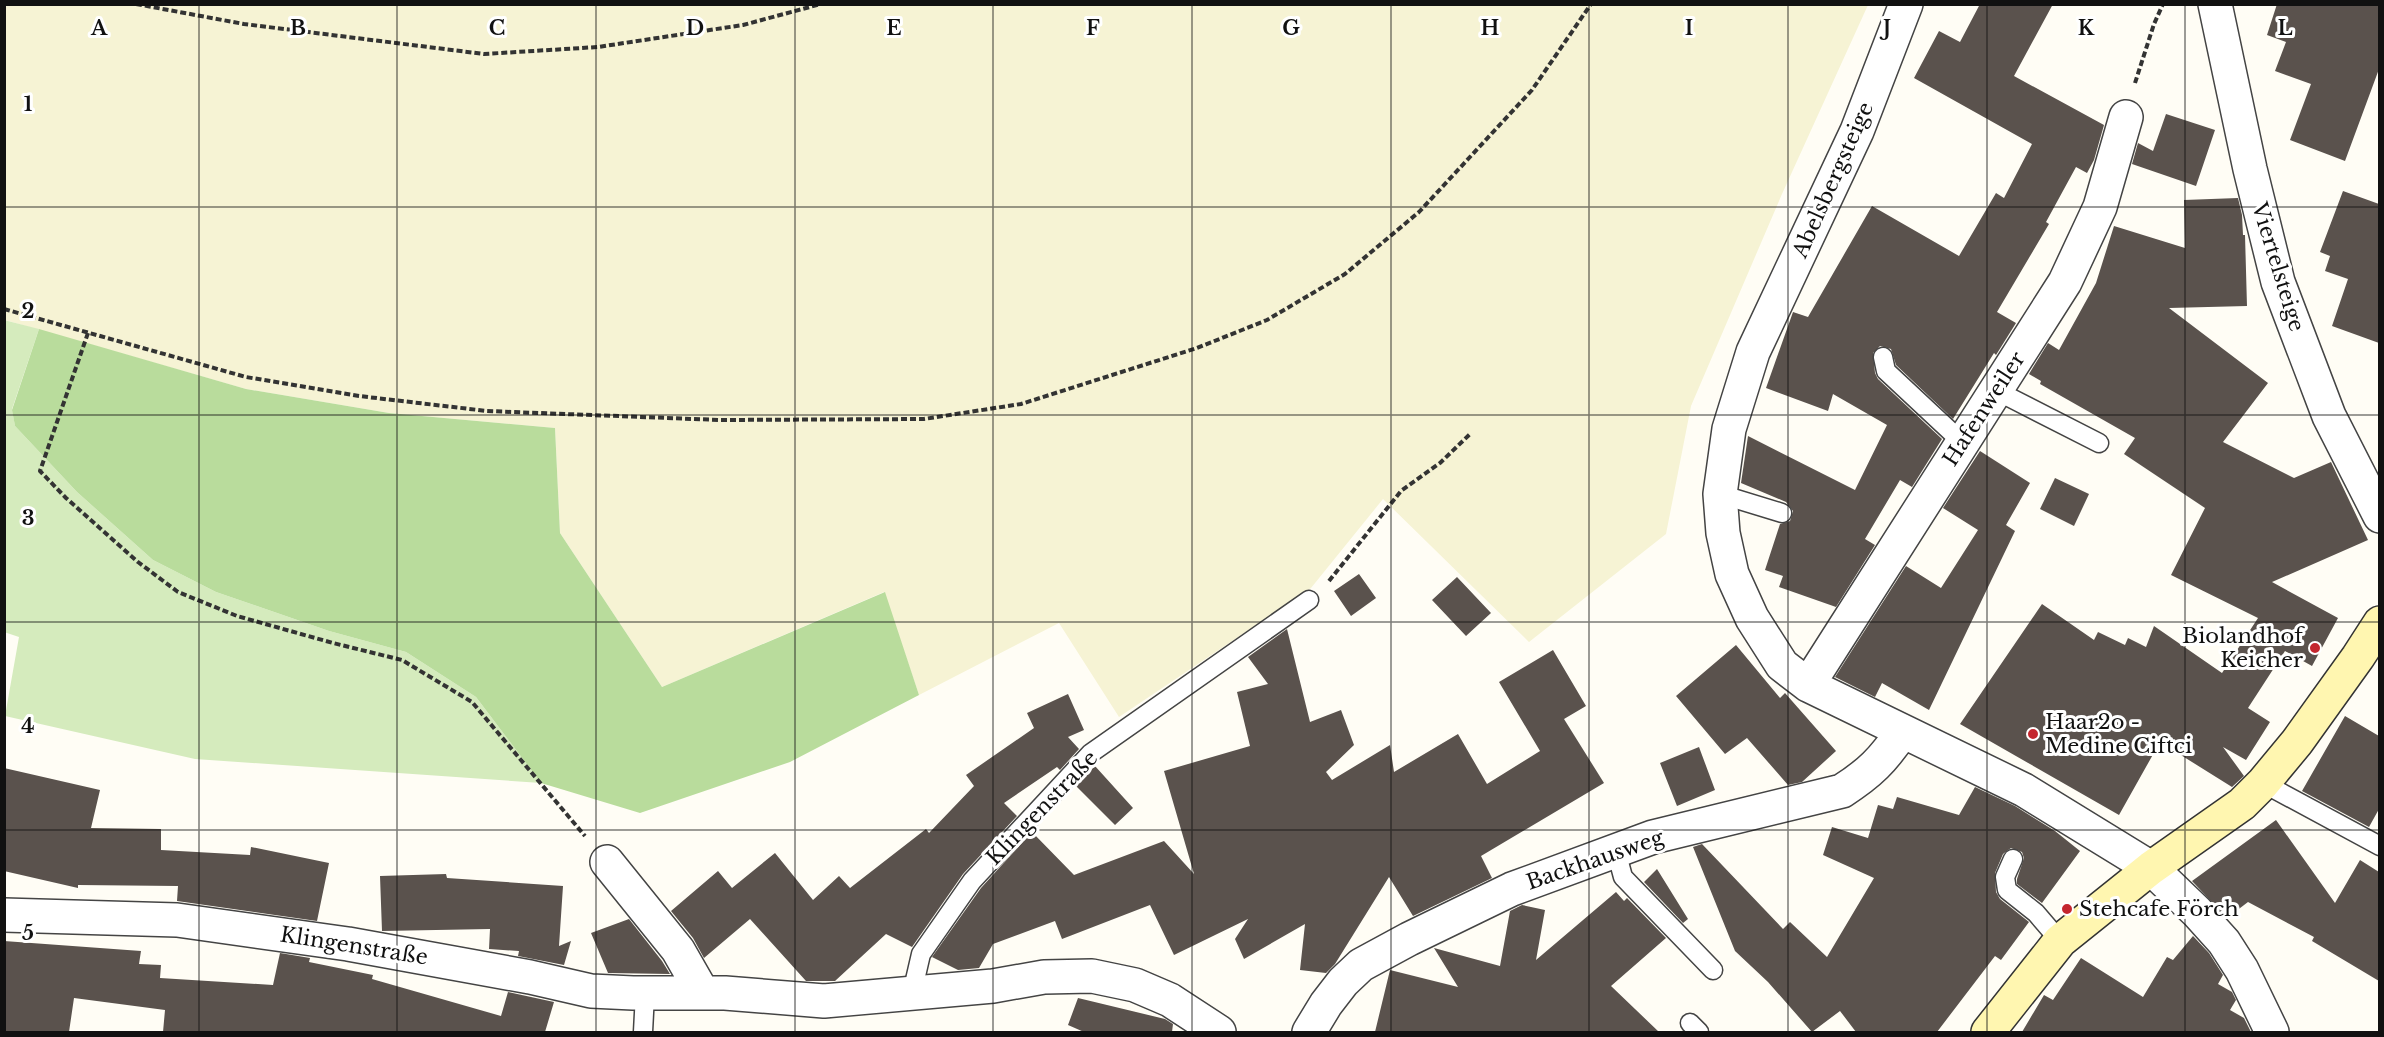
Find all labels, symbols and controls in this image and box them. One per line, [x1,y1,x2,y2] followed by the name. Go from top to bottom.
[90,16,108,40] text: A
[290,16,306,40] text: B
[489,16,505,40] text: C
[686,16,704,40] text: D
[886,16,902,40] text: E
[1086,16,1100,40] text: F
[1282,16,1300,40] text: G
[1481,16,1500,40] text: H
[1685,16,1693,40] text: I
[1879,16,1891,40] text: J
[2078,16,2095,40] text: K
[2277,16,2293,40] text: L
[24,92,33,116] text: 1
[1787,98,1879,263] street label: Abelsbergsteige
[2246,198,2310,335] street label: Viertelsteige
[21,299,35,323] text: 2
[1937,347,2031,471] street label: Hafenweiler
[22,506,34,530] text: 3
[2182,623,2305,673] place label: Biolandhof Keicher
[2308,641,2322,655] marker: Biolandhof Keicher
[2045,709,2192,759] place label: Haar2o - Medine Ciftci
[21,714,35,738] text: 4
[2026,727,2040,741] marker: Haar2o - Medine Ciftci
[981,745,1103,871] street label: Klingenstraße
[1523,824,1668,896] street label: Backhausweg
[2079,896,2239,922] place label: Stehcafe Förch
[2060,902,2074,916] marker: Stehcafe Förch
[22,921,34,945] text: 5
[278,921,430,971] street label: Klingenstraße

